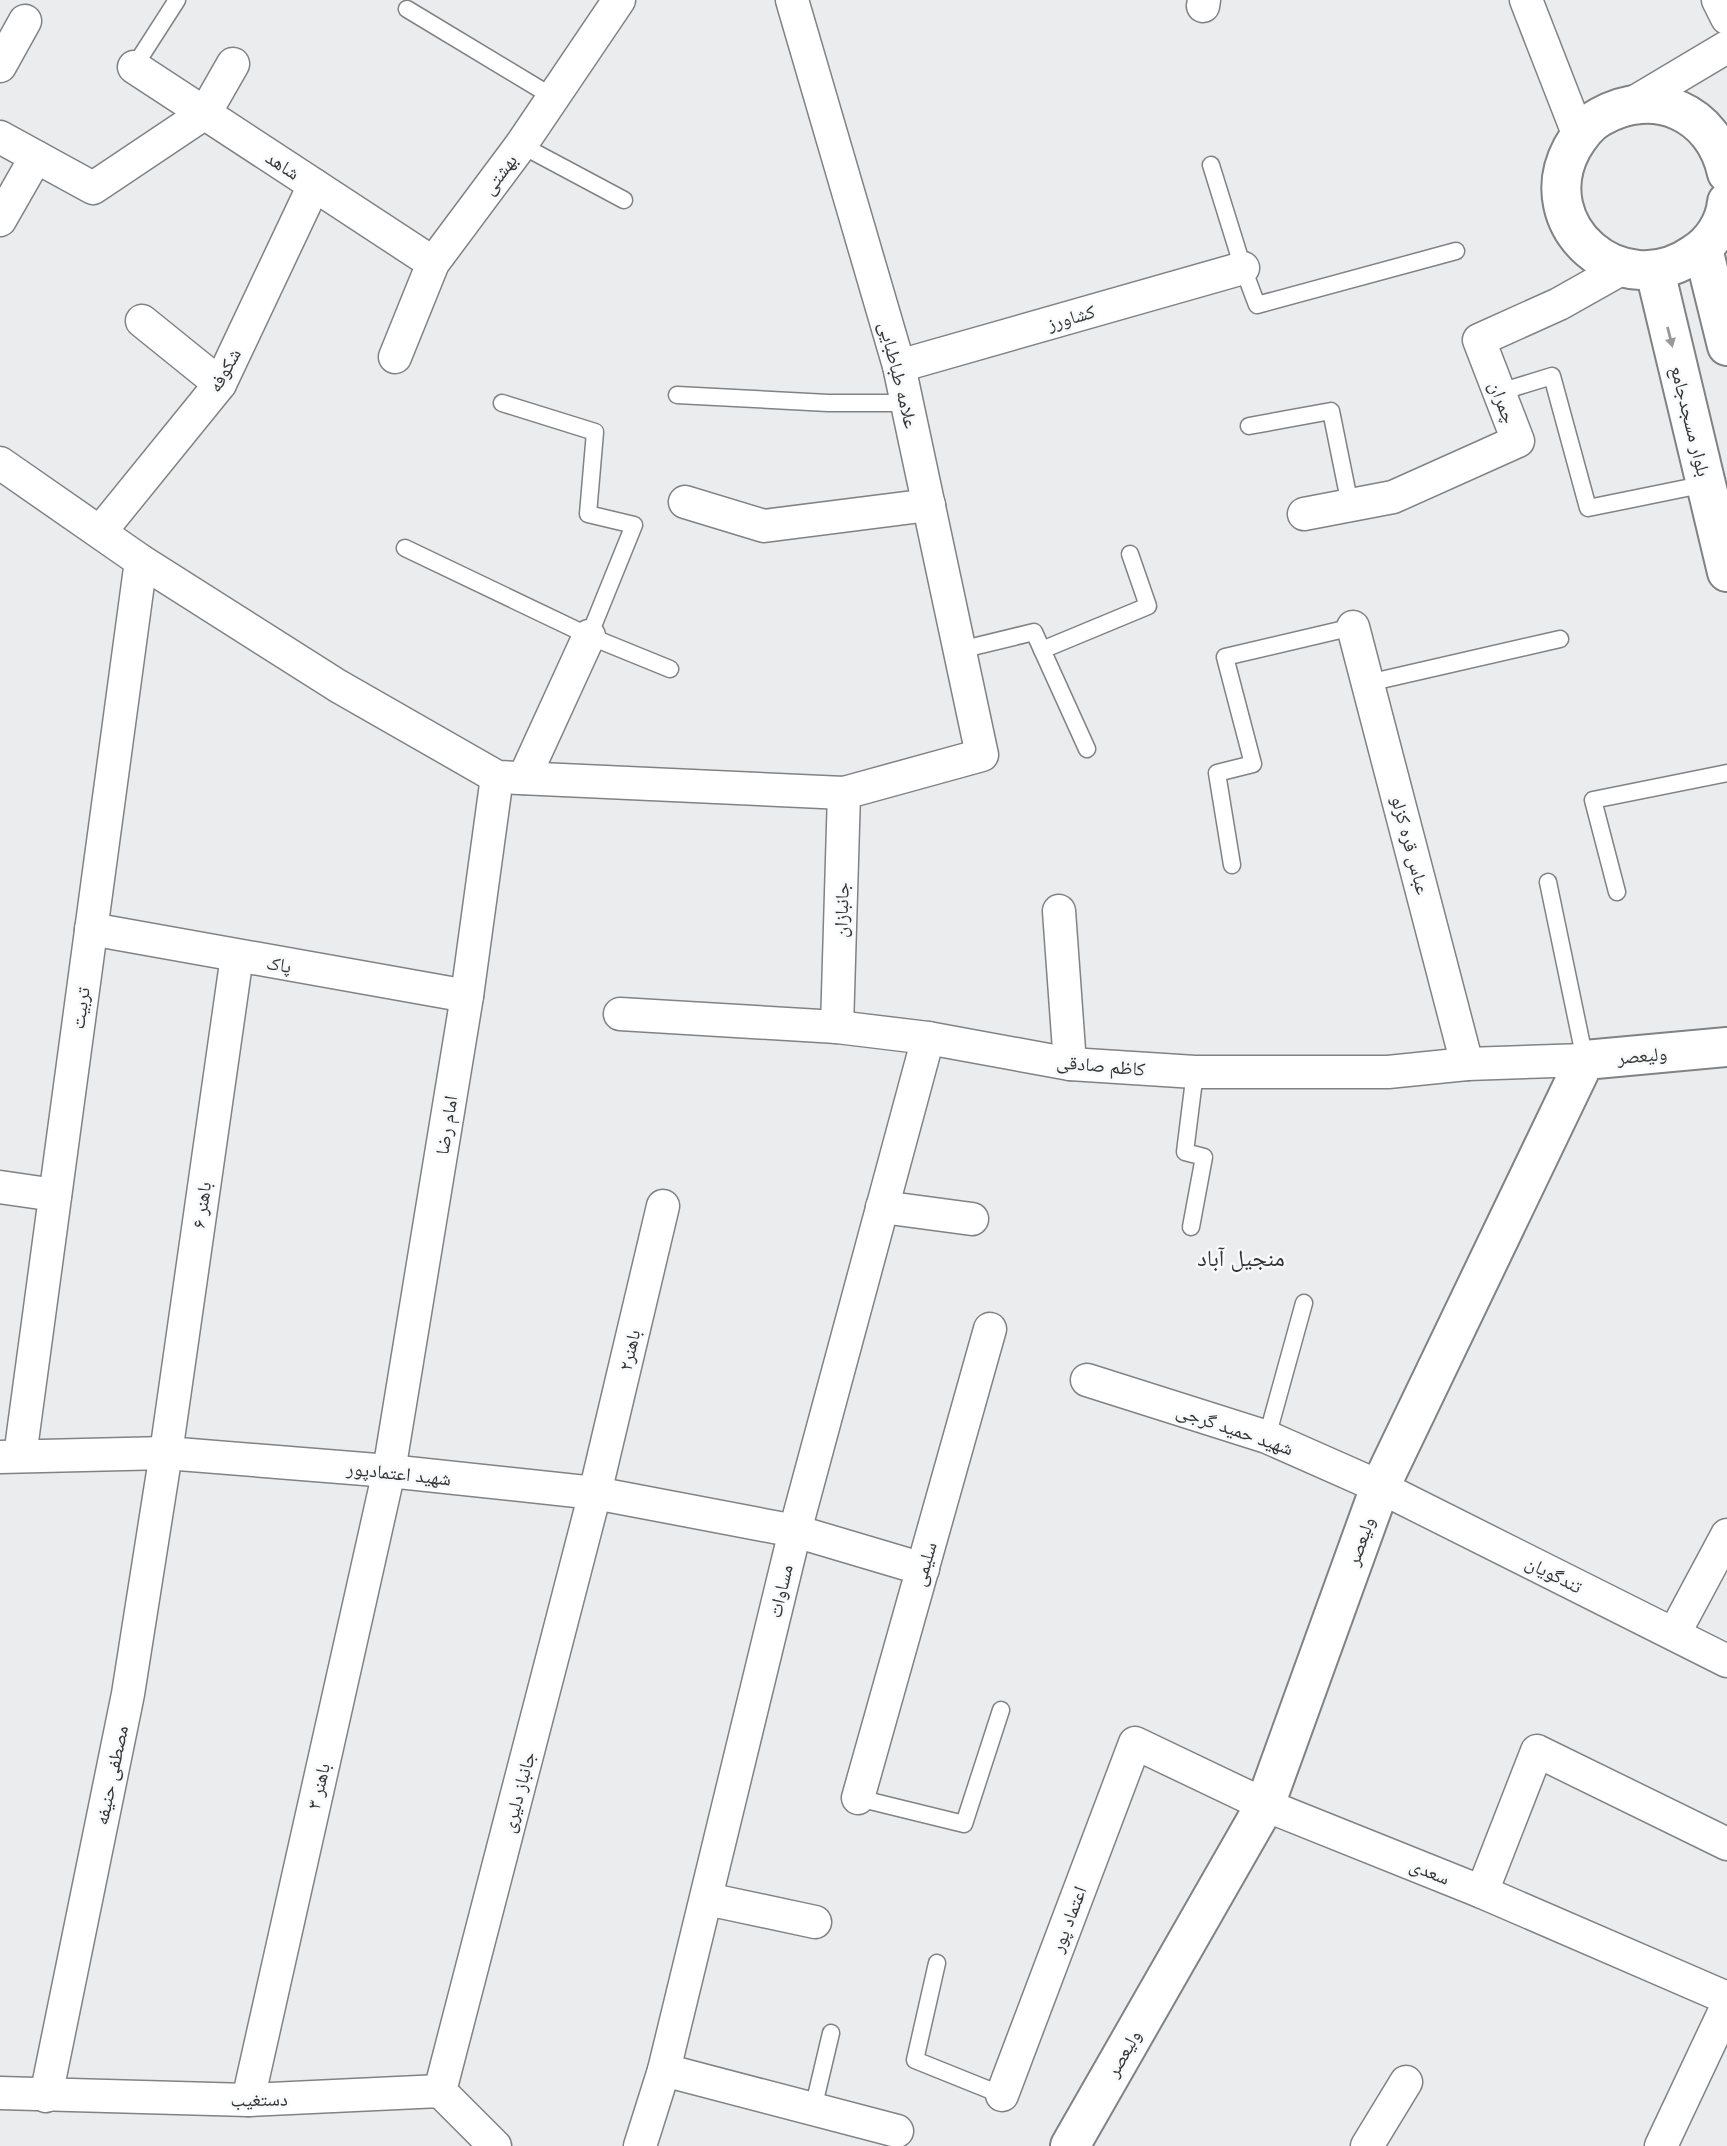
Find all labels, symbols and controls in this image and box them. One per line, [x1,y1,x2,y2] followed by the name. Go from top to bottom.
[260,144,305,187] street label: شاهد
[475,148,524,200] street label: بهشتی
[1043,298,1098,337] street label: کشاورز
[872,319,925,432] street label: علامه طباطبایی
[1665,327,1676,349] one-way arrow
[201,343,248,397] street label: شکوفه
[1664,363,1717,479] street label: بلوار مسجدجامع
[1482,377,1523,427] street label: چمران
[1384,793,1437,898] street label: عباس قره کزلو
[827,882,856,938] street label: جانبازان
[264,949,294,980] street label: پاک
[64,985,97,1031] street label: تربیت
[1615,1040,1668,1071] street label: ولیعصر
[1055,1048,1147,1083] street label: کاظم صادقی
[429,1094,464,1157] street label: امام رضا
[185,1180,218,1230] street label: باهنر ۶
[1197,1242,1285,1274] district label: منجیل آباد
[612,1327,647,1373] street label: باهنر۲
[1173,1397,1297,1462] street label: شهید حمید گرجی
[344,1454,453,1492] street label: شهید اعتمادپور
[1339,1513,1382,1570] street label: ولیعصر
[905,1539,944,1589] street label: سلیمی
[1521,1549,1587,1600] street label: تندگویان
[761,1562,800,1621] street label: مساوات
[88,1723,135,1827] street label: مصطفی حنیفه
[495,1749,542,1836] street label: جانباز دلیری
[300,1760,337,1812] street label: باهنر ۳
[1406,1851,1454,1892] street label: سعدی
[1043,1882,1093,1957] street label: اعتماد پور
[1099,2025,1148,2083] street label: ولیعصر
[230,2085,288,2113] street label: دستغیب

